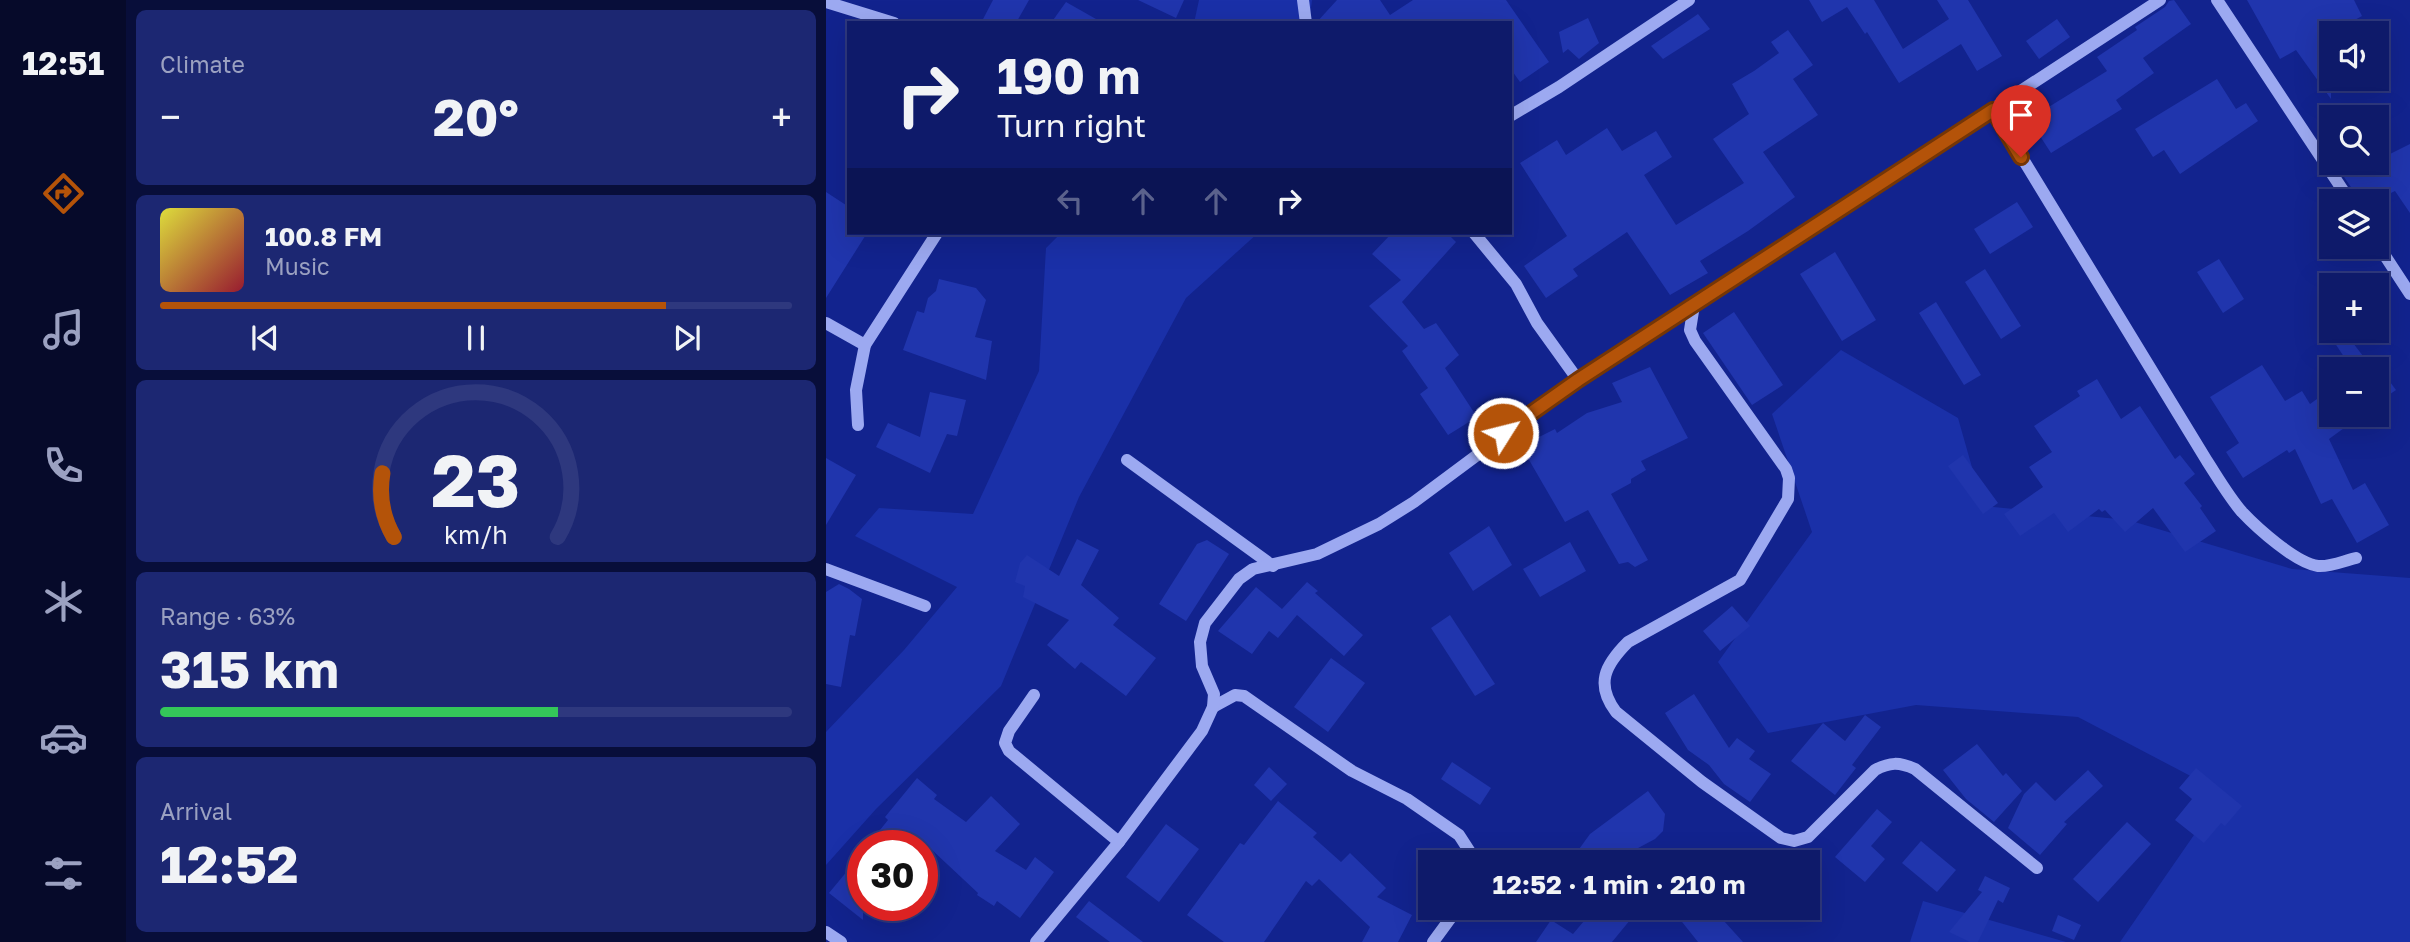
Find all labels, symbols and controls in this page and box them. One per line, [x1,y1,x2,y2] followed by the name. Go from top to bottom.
[2319,21,2389,427] map controls
[2319,21,2389,91] button: sound
[22,44,104,82] text: 12:51
[997,46,1140,105] text: 190 m
[882,49,973,140] icon: right
[160,50,245,78] text: Climate
[433,85,519,147] text: 20°
[1991,85,2051,157] pin
[160,94,181,139] text: −
[771,94,792,139] text: +
[2002,96,2040,134] icon: arrive
[2319,105,2389,175] button: search
[997,106,1146,144] text: Turn right
[39,169,88,218] icon: directions
[1051,182,1089,220] icon: left
[1124,182,1162,220] icon: ahead
[1197,182,1235,220] icon: ahead
[1270,182,1308,220] icon: right
[2319,189,2389,259] button: layers
[265,221,382,252] text: 100.8 FM
[265,252,330,280] text: Music
[2319,273,2389,343] button: +
[39,305,88,354] icon: music
[246,319,284,357] icon: previous
[457,319,495,357] icon: pause
[668,319,706,357] icon: next
[2319,357,2389,427] button: −
[1466,396,1540,470] position arrow
[432,436,520,523] text: 23
[39,441,88,490] icon: phone
[444,519,508,550] text: km/h
[39,577,88,626] icon: climate
[160,602,295,630] text: Range · 63%
[160,637,339,699] text: 315 km
[39,713,88,762] icon: car
[160,797,232,825] text: Arrival
[847,830,938,921] speed limit sign: 30
[160,832,299,894] text: 12:52
[39,849,88,898] icon: filters
[1493,869,1745,900] text: 12:52 · 1 min · 210 m

